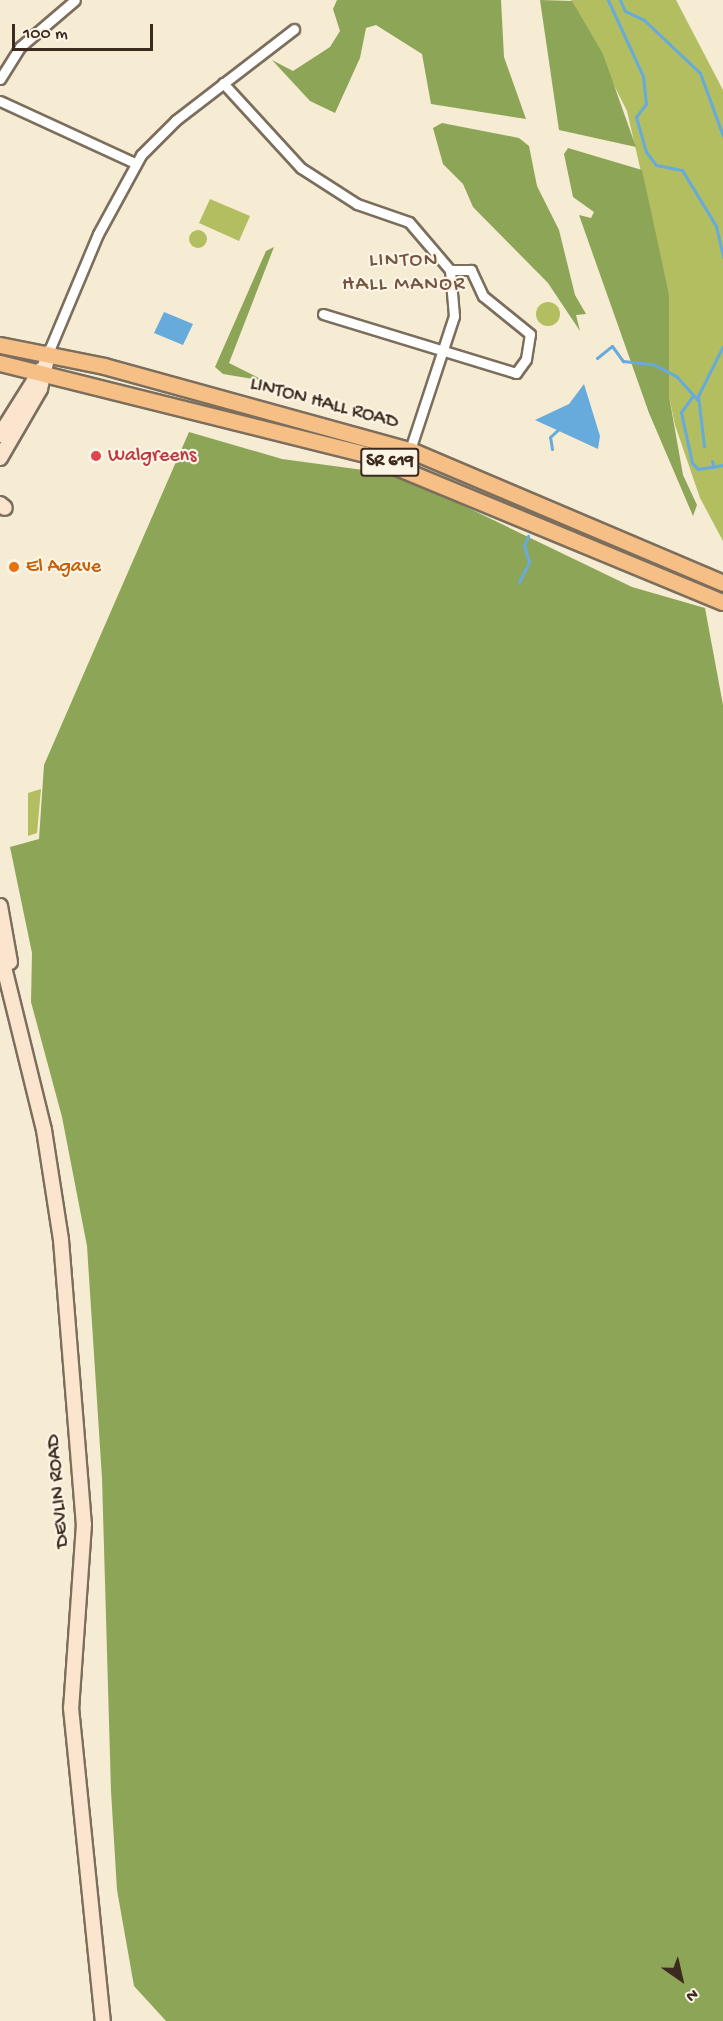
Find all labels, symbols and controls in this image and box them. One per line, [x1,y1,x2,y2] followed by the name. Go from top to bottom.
[15,12,156,50] scale bar
[23,24,68,45] text: 100 m
[342,249,466,299] district label: LINTON HALL MANOR
[247,373,401,435] street label: LINTON HALL ROAD
[108,444,196,468] place label: Walgreens
[360,447,420,477] road number: SR 619
[89,449,103,463] marker: Walgreens
[26,555,101,579] place label: El Agave
[7,560,21,574] marker: El Agave
[42,1433,76,1549] street label: DEVLIN ROAD
[651,1949,711,2009] north arrow
[682,1984,701,2005] text: N

